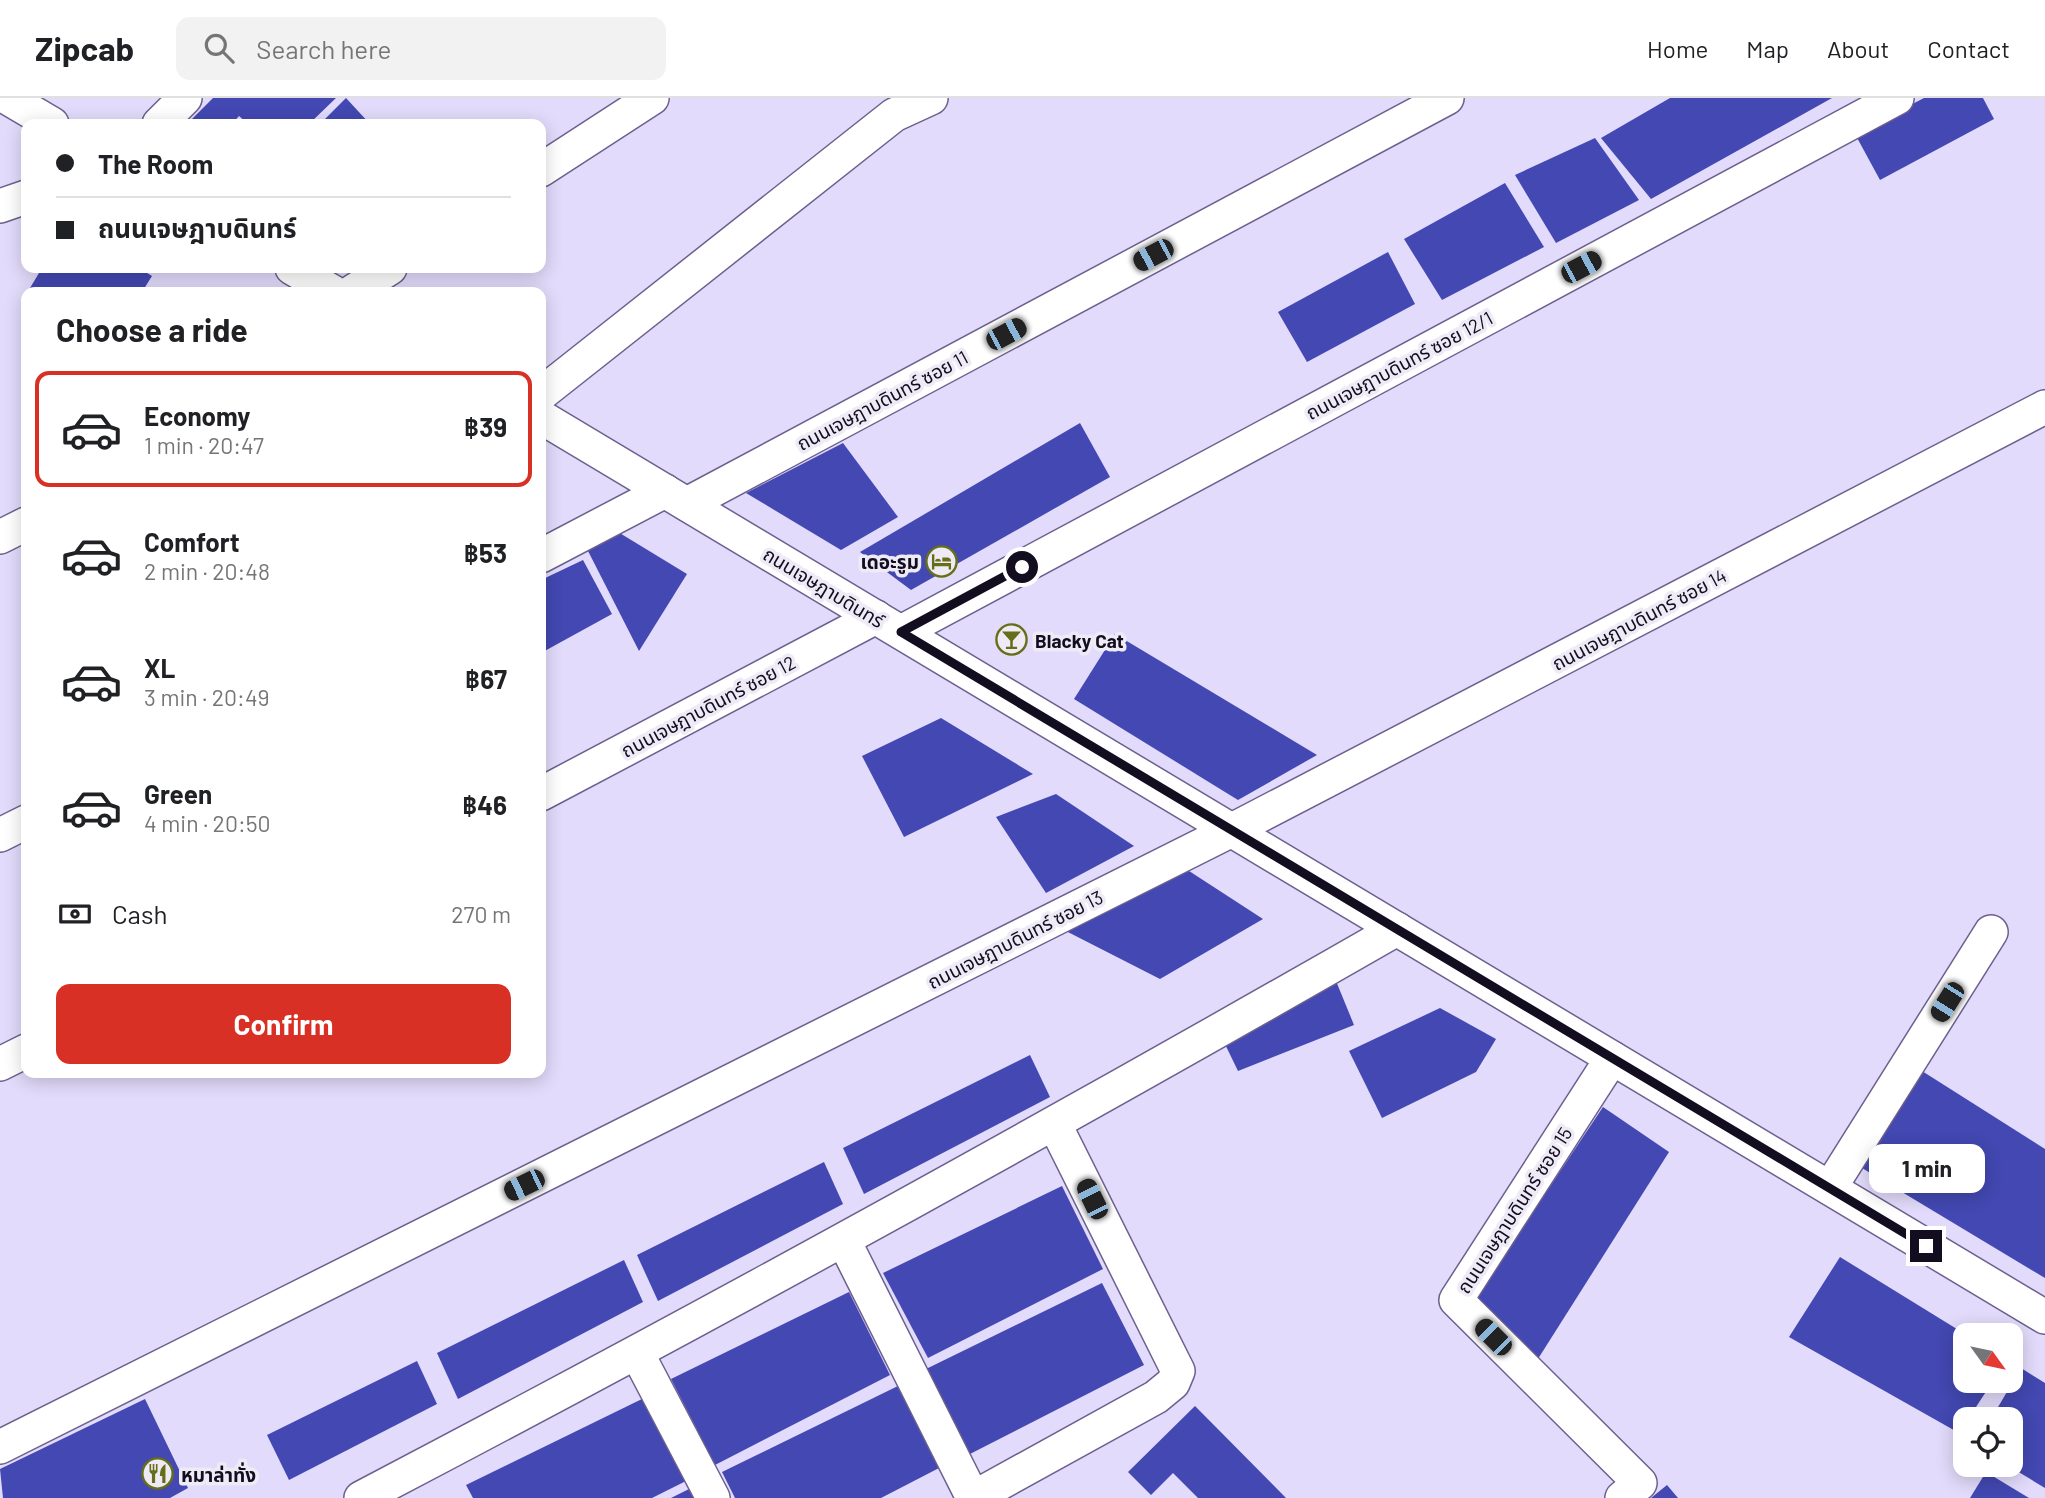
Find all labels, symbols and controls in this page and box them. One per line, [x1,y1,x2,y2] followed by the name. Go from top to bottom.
[176,17,666,80] search box
[35,28,134,68] text: Zipcab
[200,29,238,67] icon: search
[256,33,391,64] text: Search here
[1647,34,1708,63] text: Home
[1746,34,1789,63] text: Map
[1827,34,1889,63] text: About
[1927,34,2010,63] text: Contact
[98,148,213,179] text: The Room
[98,212,296,243] text: ถนนเจษฎาบดินทร์
[1130,236,1177,274] car
[1558,248,1605,286] car
[1302,306,1496,424] street label: ถนนเจษฎาบดินทร์ ซอย 12/1
[56,310,248,348] text: Choose a ride
[983,315,1030,353] car
[792,345,972,455] street label: ถนนเจษฎาบดินทร์ ซอย 11
[60,398,123,461] icon: car
[144,400,250,431] text: Economy
[464,411,507,442] text: ฿39
[144,431,264,459] text: 1 min · 20:47
[60,524,123,587] icon: car
[144,526,240,557] text: Comfort
[464,537,507,568] text: ฿53
[759,542,889,633] street label: ถนนเจษฎาบดินทร์
[925,544,959,578] hotel icon: เดอะรูม
[860,550,919,574] place label: เดอะรูม
[1006,551,1038,583] route start
[144,557,270,585] text: 2 min · 20:48
[1548,563,1730,675] street label: ถนนเจษฎาบดินทร์ ซอย 14
[995,623,1029,657] bar icon: Blacky Cat
[1035,629,1124,652] place label: Blacky Cat
[60,650,123,713] icon: car
[617,650,799,762] street label: ถนนเจษฎาบดินทร์ ซอย 12
[144,652,175,683] text: XL
[465,663,507,694] text: ฿67
[144,683,270,711] text: 3 min · 20:49
[60,776,123,839] icon: car
[144,778,212,809] text: Green
[462,789,507,820] text: ฿46
[144,809,271,837] text: 4 min · 20:50
[923,885,1107,993] street label: ถนนเจษฎาบดินทร์ ซอย 13
[56,895,94,933] icon: cash
[112,898,167,929] text: Cash
[451,900,511,928] text: 270 m
[1927,979,1968,1025] car
[56,984,511,1064] button: Confirm
[1452,1123,1576,1297] street label: ถนนเจษฎาบดินทร์ ซอย 15
[1868,1144,1984,1194] callout: 1 min
[1902,1154,1952,1182] text: 1 min
[501,1166,548,1204] car
[1074,1176,1111,1222] car
[1910,1230,1942,1262] route end
[1471,1315,1516,1359] car
[1953,1323,2023,1393] north arrow
[1953,1323,2023,1477] map controls
[1953,1407,2023,1477] button: locate
[141,1457,175,1491] restaurant icon: หมาล่าทั่ง
[181,1462,256,1486] place label: หมาล่าทั่ง

